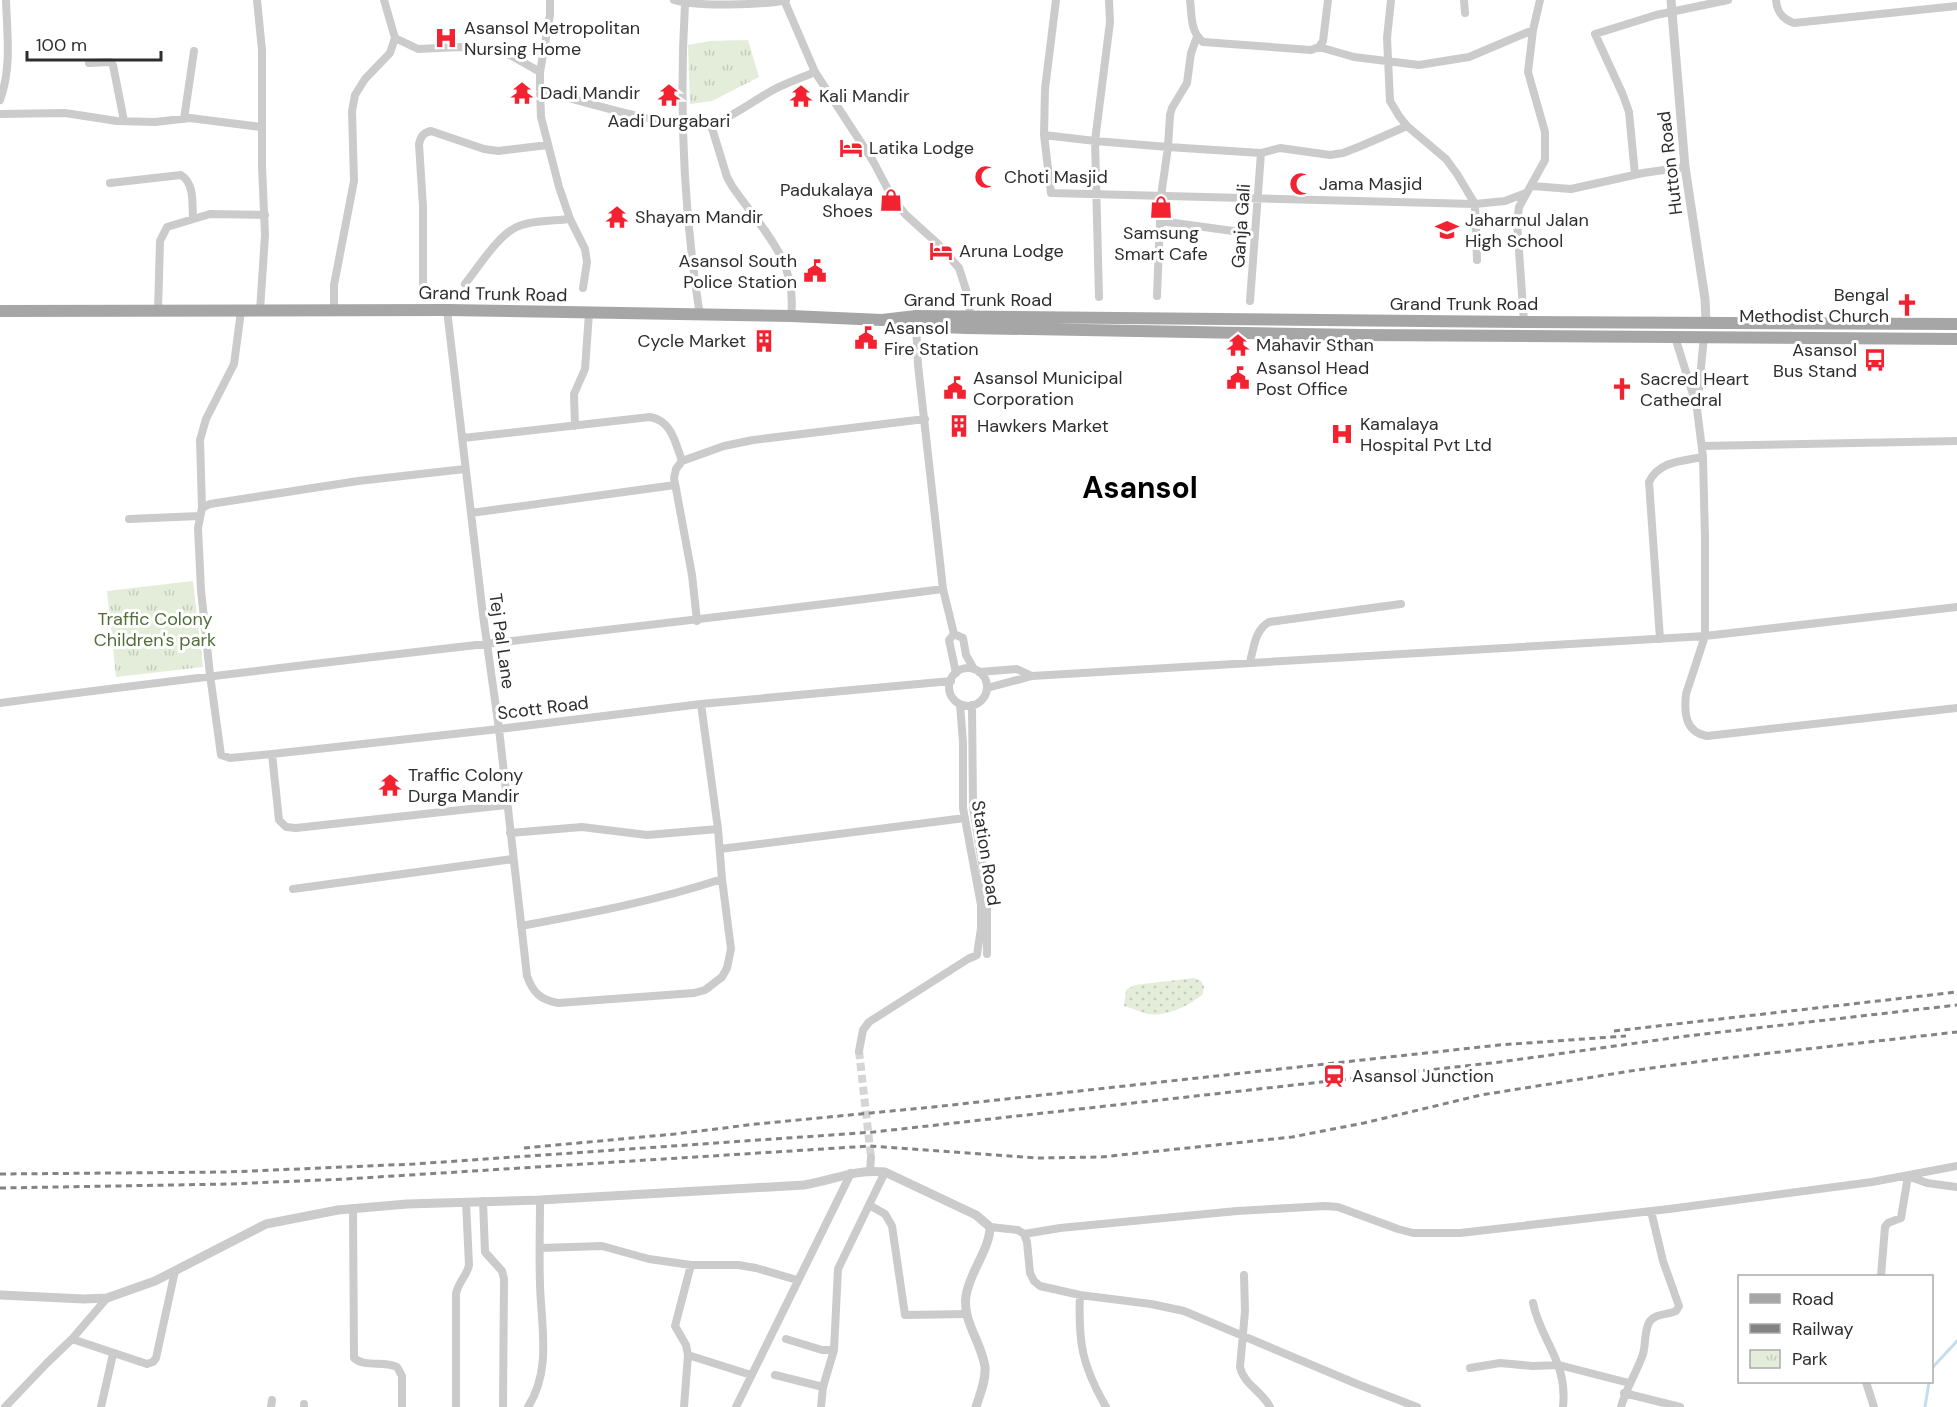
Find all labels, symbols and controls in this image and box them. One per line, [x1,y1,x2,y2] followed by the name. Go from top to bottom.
[464,16,640,61] place label: Asansol Metropolitan Nursing Home
[27,24,160,62] scale bar
[433,25,459,51] hospital icon: Asansol Metropolitan Nursing Home
[36,33,87,57] text: 100 m
[509,80,535,106] temple icon: Dadi Mandir
[540,81,640,105] place label: Dadi Mandir
[656,82,682,108] temple icon: Aadi Durgabari
[788,83,814,109] temple icon: Kali Mandir
[819,84,910,108] place label: Kali Mandir
[608,109,730,133] place label: Aadi Durgabari
[1652,110,1688,216] street label: Hutton Road
[838,135,864,161] hotel icon: Latika Lodge
[869,136,974,160] place label: Latika Lodge
[973,164,999,190] mosque icon: Choti Masjid
[1004,165,1108,189] place label: Choti Masjid
[1288,171,1314,197] mosque icon: Jama Masjid
[1319,172,1422,196] place label: Jama Masjid
[780,178,873,223] place label: Padukalaya Shoes
[1226,183,1256,269] street label: Ganja Gali
[878,187,904,213] shop icon: Padukalaya Shoes
[1148,194,1174,220] shop icon: Samsung Smart Cafe
[604,204,630,230] temple icon: Shayam Mandir
[635,205,763,229] place label: Shayam Mandir
[1465,208,1589,253] place label: Jaharmul Jalan High School
[1434,217,1460,243] school or university icon: Jaharmul Jalan High School
[1114,221,1208,266] place label: Samsung Smart Cafe
[928,238,954,264] hotel icon: Aruna Lodge
[959,239,1064,263] place label: Aruna Lodge
[679,249,797,294] place label: Asansol South Police Station
[802,258,828,284] public building icon: Asansol South Police Station
[418,281,568,307] street label: Grand Trunk Road
[1739,283,1889,328] place label: Bengal Methodist Church
[904,288,1052,312] street label: Grand Trunk Road
[1390,292,1538,316] street label: Grand Trunk Road
[1894,292,1920,318] church icon: Bengal Methodist Church
[884,316,979,361] place label: Asansol Fire Station
[853,325,879,351] public building icon: Asansol Fire Station
[751,328,777,354] building icon: Cycle Market
[638,329,746,353] place label: Cycle Market
[1225,332,1251,358] temple icon: Mahavir Sthan
[1256,333,1374,357] place label: Mahavir Sthan
[1773,338,1857,383] place label: Asansol Bus Stand
[1862,347,1888,373] bus stop icon: Asansol Bus Stand
[1256,356,1369,401] place label: Asansol Head Post Office
[1225,365,1251,391] public building icon: Asansol Head Post Office
[973,366,1122,411] place label: Asansol Municipal Corporation
[1640,367,1749,412] place label: Sacred Heart Cathedral
[942,375,968,401] public building icon: Asansol Municipal Corporation
[1609,376,1635,402] church icon: Sacred Heart Cathedral
[1360,412,1492,457] place label: Kamalaya Hospital Pvt Ltd
[946,413,972,439] building icon: Hawkers Market
[977,414,1109,438] place label: Hawkers Market
[1329,421,1355,447] hospital icon: Kamalaya Hospital Pvt Ltd
[1082,468,1198,507] district label: Asansol
[483,592,521,690] street label: Tej Pal Lane
[94,607,216,652] park label: Traffic Colony Children's park
[496,690,590,726] street label: Scott Road
[408,763,523,808] place label: Traffic Colony Durga Mandir
[377,772,403,798] temple icon: Traffic Colony Durga Mandir
[966,799,1006,907] street label: Station Road
[1321,1063,1347,1089] station icon: Asansol Junction
[1352,1064,1494,1088] place label: Asansol Junction
[1738,1275,1933,1383] legend
[1792,1287,1834,1311] text: Road
[1792,1317,1854,1341] text: Railway
[1792,1347,1828,1371] text: Park

